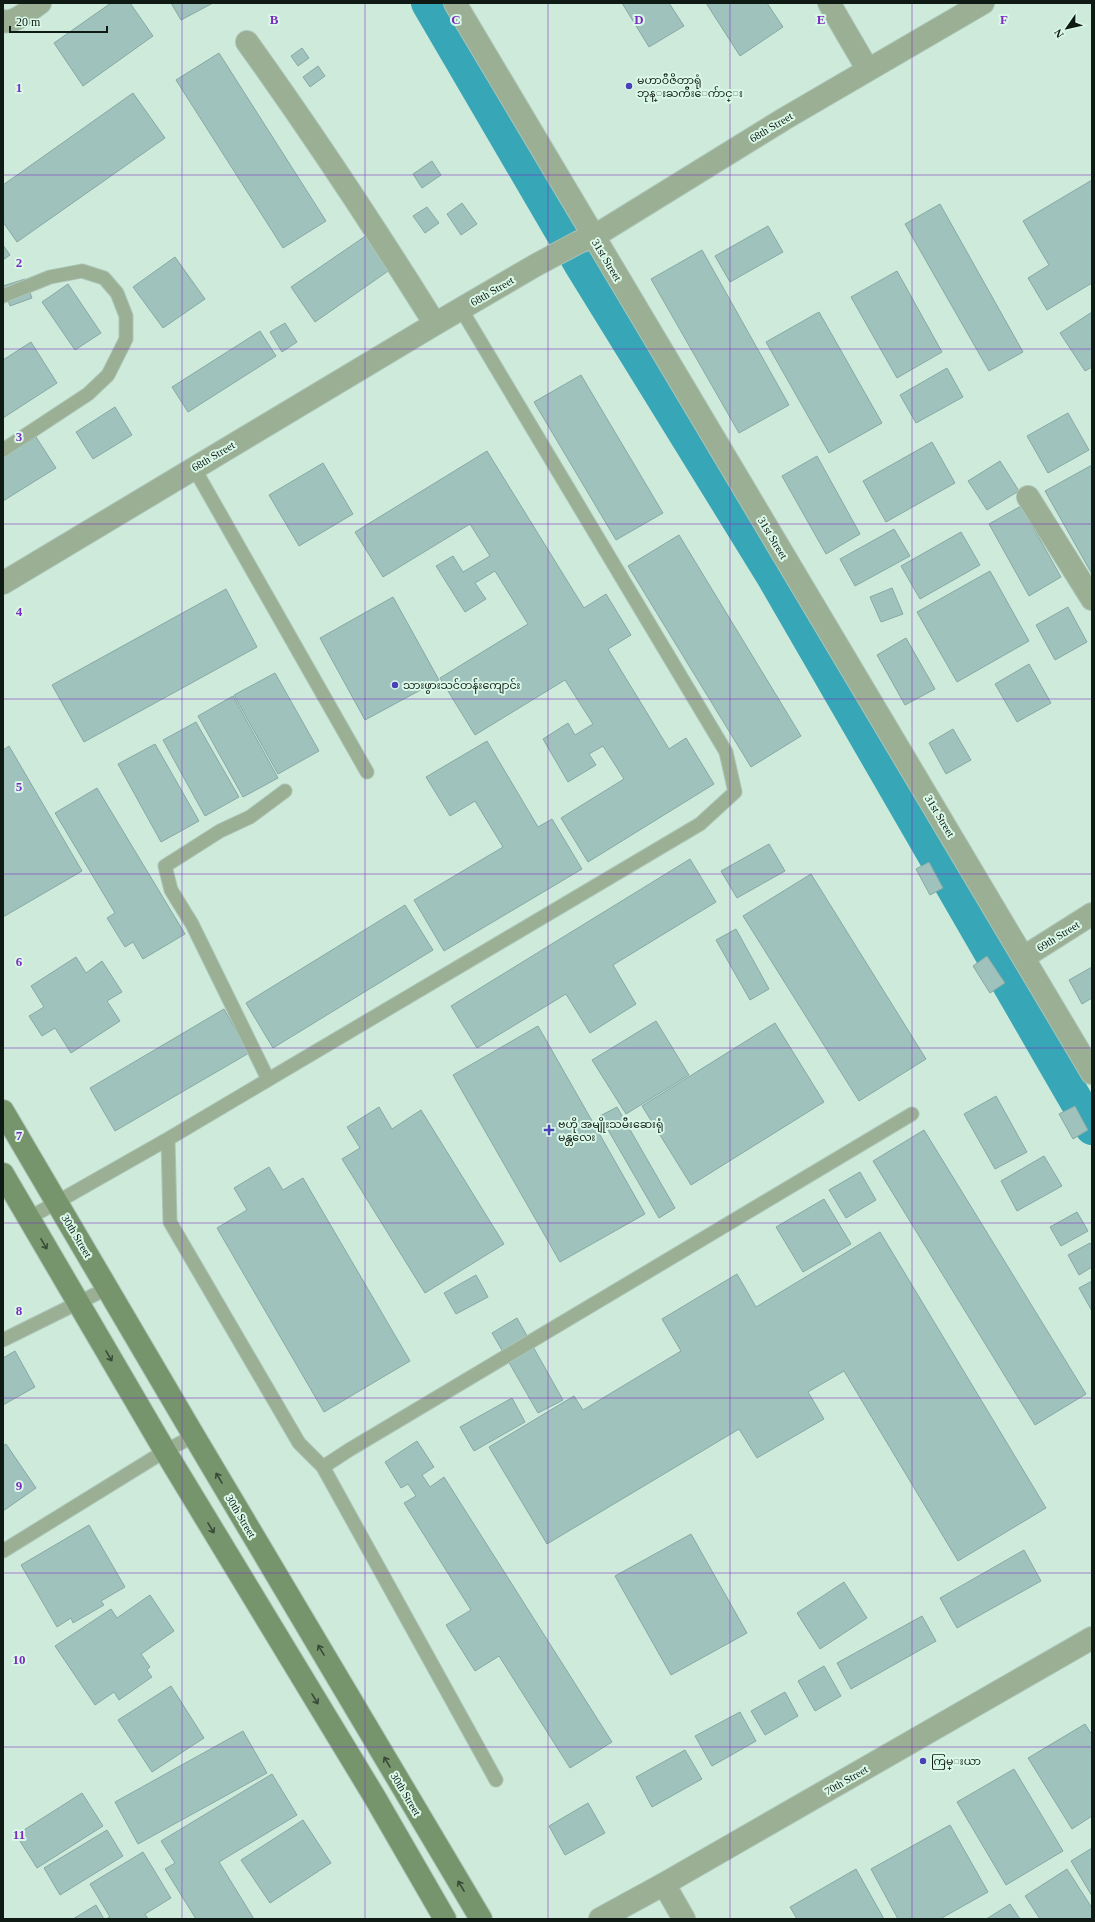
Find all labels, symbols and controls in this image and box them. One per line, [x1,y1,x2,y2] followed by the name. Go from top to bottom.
[10,8,107,34] scale bar
[1047,8,1087,48] north arrow
[270,12,279,27] text: B
[451,12,461,27] text: C
[634,12,644,27] text: D
[817,12,825,27] text: E
[1000,12,1008,27] text: F
[16,15,41,29] text: 20 m
[1051,27,1066,40] text: N
[637,73,743,102] place label: မဟာဝီဇိတာရုံ ဘုန္းႀကီးေက်ာင္း
[16,80,22,95] text: 1
[624,81,634,91] marker: မဟာဝီဇိတာရုံ ဘုန္းႀကီးေက်ာင္း
[747,110,795,144] street label: 68th Street
[590,237,624,283] street label: 31st Street
[16,255,22,270] text: 2
[468,274,516,308] street label: 68th Street
[16,429,23,444] text: 3
[189,439,237,473] street label: 68th Street
[756,515,790,561] street label: 31st Street
[16,604,23,619] text: 4
[403,678,521,694] place label: သားဖွားသင်တန်းကျောင်း
[390,680,400,690] marker: သားဖွားသင်တန်းကျောင်း
[16,779,23,794] text: 5
[923,793,957,839] street label: 31st Street
[1034,918,1082,954] street label: 69th Street
[16,954,23,969] text: 6
[558,1117,663,1146] place label: ဗဟို အမျိုးသမီးဆေးရုံ မန္တလေး
[543,1124,555,1136] marker: ဗဟို အမျိုးသမီးဆေးရုံ မန္တလေး
[16,1128,23,1143] text: 7
[60,1212,94,1260] street label: 30th Street
[40,1238,48,1250] one-way arrow
[16,1303,23,1318] text: 8
[106,1350,114,1362] one-way arrow
[214,1472,222,1484] one-way arrow
[16,1478,23,1493] text: 9
[224,1492,258,1540] street label: 30th Street
[208,1522,216,1534] one-way arrow
[316,1644,324,1656] one-way arrow
[13,1652,26,1667] text: 10
[311,1693,319,1704] one-way arrow
[931,1754,981,1770] place label: ကြမ္းယာ
[383,1756,391,1768] one-way arrow
[918,1756,928,1766] marker: ကြမ္းယာ
[822,1763,870,1797] street label: 70th Street
[389,1770,423,1818] street label: 30th Street
[13,1827,25,1842] text: 11
[457,1881,465,1892] one-way arrow

